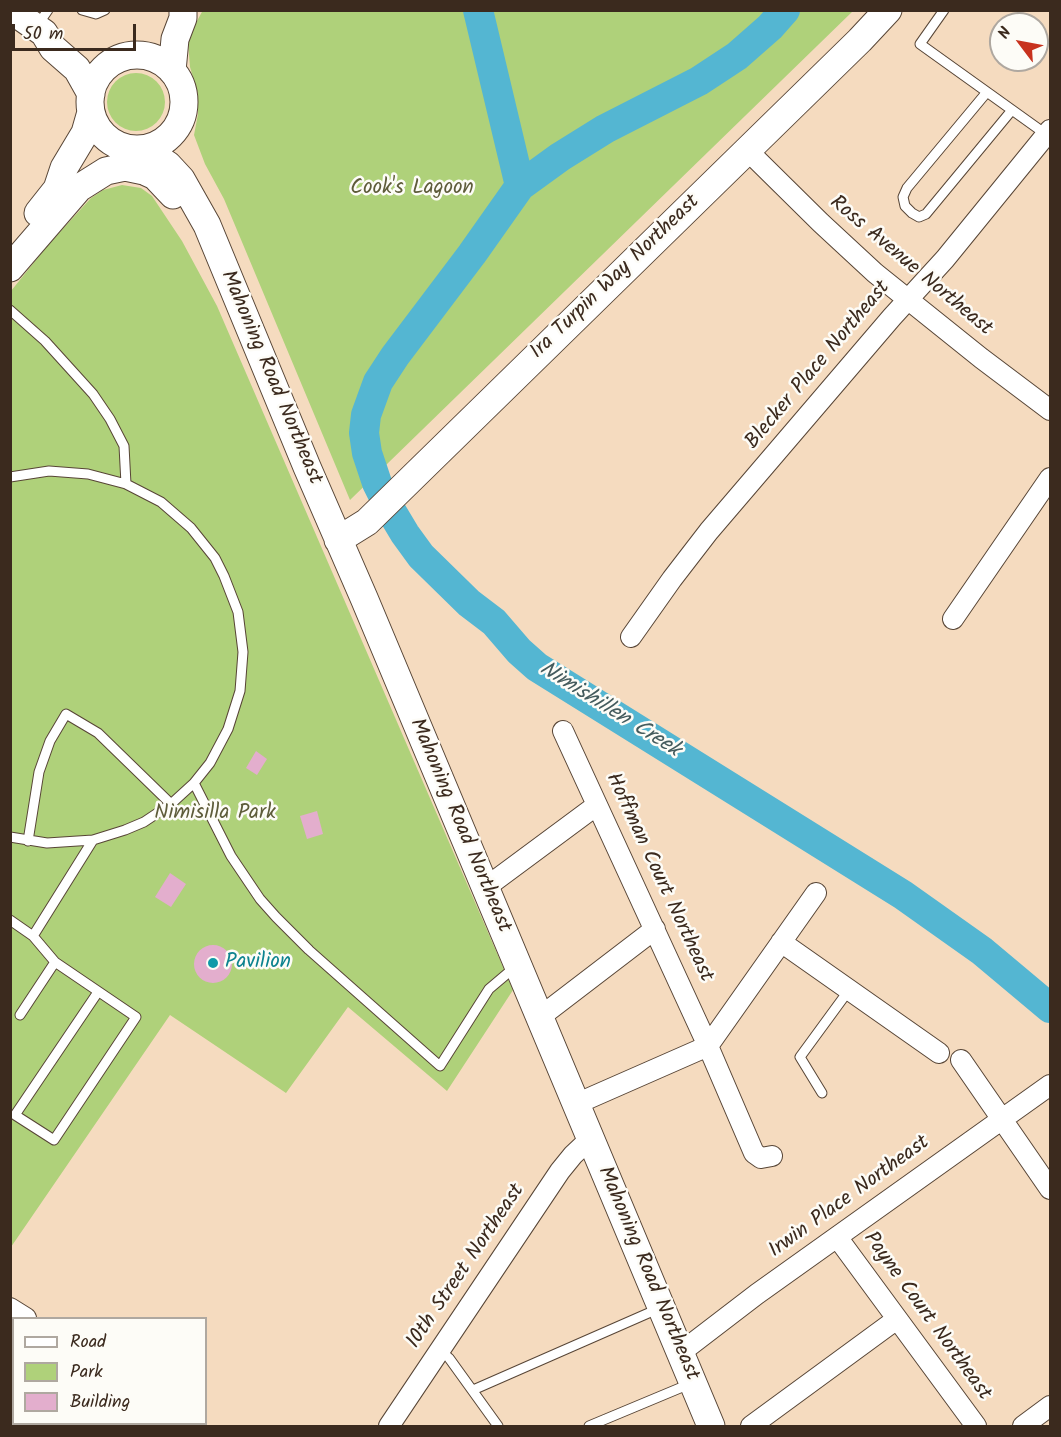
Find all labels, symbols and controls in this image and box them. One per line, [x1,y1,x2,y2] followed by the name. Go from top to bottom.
[15,12,140,50] scale bar
[989,12,1049,72] north arrow
[23,20,63,49] text: 50 m
[992,22,1018,44] text: N
[350,176,474,202] park label: Cook's Lagoon
[526,191,706,365] street label: Ira Turpin Way Northeast
[823,192,997,342] street label: Ross Avenue Northeast
[213,267,327,489] street label: Mahoning Road Northeast
[741,277,897,455] street label: Blecker Place Northeast
[534,657,684,765] water label: Nimishillen Creek
[402,715,516,937] street label: Mahoning Road Northeast
[598,770,718,986] street label: Hoffman Court Northeast
[154,801,276,827] park label: Nimisilla Park
[225,950,291,976] place label: Pavilion
[206,956,220,970] marker: Pavilion
[765,1131,935,1265] street label: Irwin Place Northeast
[590,1163,704,1385] street label: Mahoning Road Northeast
[403,1180,531,1354] street label: 10th Street Northeast
[856,1228,996,1406] street label: Payne Court Northeast
[12,1317,207,1425] legend
[70,1328,106,1357] text: Road
[70,1358,103,1387] text: Park
[70,1388,130,1417] text: Building

